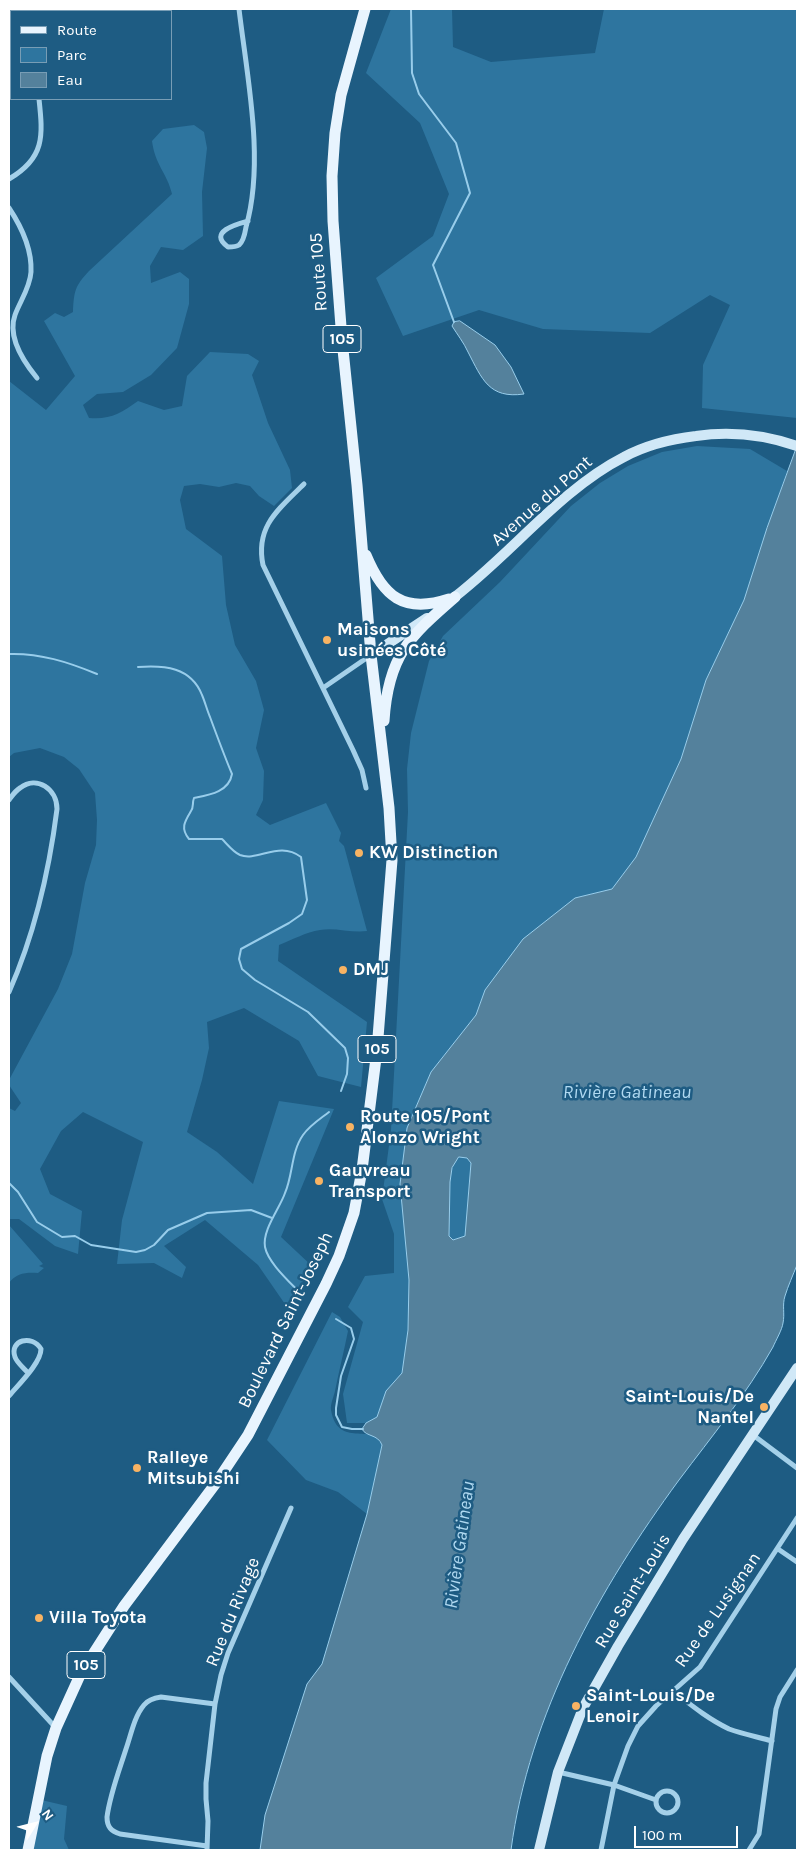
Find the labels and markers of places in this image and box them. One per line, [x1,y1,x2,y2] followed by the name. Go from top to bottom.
[337,619,446,662] place label: Maisons usinées Côté
[321,634,333,646] marker: Maisons usinées Côté
[369,842,498,864] place label: KW Distinction
[353,847,365,859] marker: KW Distinction
[353,959,389,981] place label: DMJ
[337,964,349,976] marker: DMJ
[360,1106,490,1148] place label: Route 105/Pont Alonzo Wright
[344,1121,356,1133] marker: Route 105/Pont Alonzo Wright
[329,1160,411,1202] place label: Gauvreau Transport
[313,1175,325,1187] marker: Gauvreau Transport
[625,1386,754,1428] place label: Saint-Louis/De Nantel
[758,1401,770,1413] marker: Saint-Louis/De Nantel
[147,1447,240,1490] place label: Ralleye Mitsubishi
[131,1462,143,1474] marker: Ralleye Mitsubishi
[49,1607,147,1629] place label: Villa Toyota
[33,1612,45,1624] marker: Villa Toyota
[586,1685,715,1728] place label: Saint-Louis/De Lenoir
[570,1700,582,1712] marker: Saint-Louis/De Lenoir

